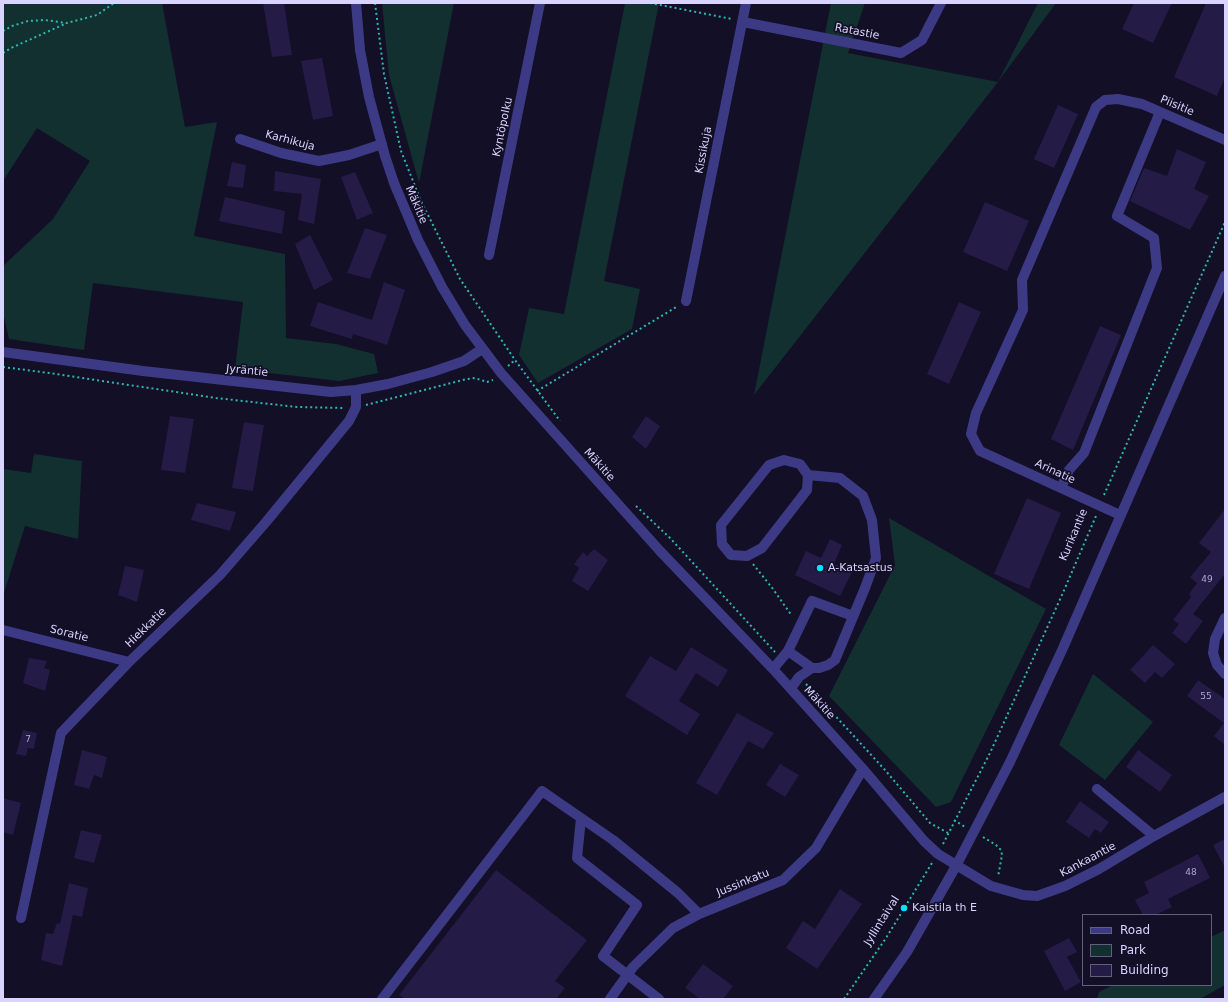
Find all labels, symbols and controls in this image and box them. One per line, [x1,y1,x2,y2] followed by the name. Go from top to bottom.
[834,21,880,43] street label: Ratastie
[1158,93,1196,119] street label: Piisitie
[490,96,516,158] street label: Kyntöpolku
[693,125,715,175] street label: Kissikuja
[264,128,316,154] street label: Karhikuja
[402,184,430,226] street label: Mäkitie
[225,362,269,380] street label: Jyräntie
[581,446,617,484] street label: Mäkitie
[1033,457,1077,487] street label: Arinatie
[1057,507,1091,563] street label: Kurikantie
[828,561,893,575] place label: A-Katsastus
[815,563,825,573] marker: A-Katsastus
[1201,575,1213,585] house number: 49
[123,605,169,651] street label: Hiekkatie
[48,623,90,645] street label: Soratie
[801,684,837,722] street label: Mäkitie
[1200,692,1212,702] house number: 55
[25,735,31,745] house number: 7
[1058,840,1118,880] street label: Kankaantie
[715,866,771,900] street label: Jussinkatu
[1185,868,1197,878] house number: 48
[861,894,903,948] street label: Jyllintaival
[912,901,977,915] place label: Kaistila th E
[899,903,909,913] marker: Kaistila th E
[1082,914,1212,986] legend
[1120,923,1150,937] text: Road
[1120,943,1146,957] text: Park
[1120,963,1169,977] text: Building

